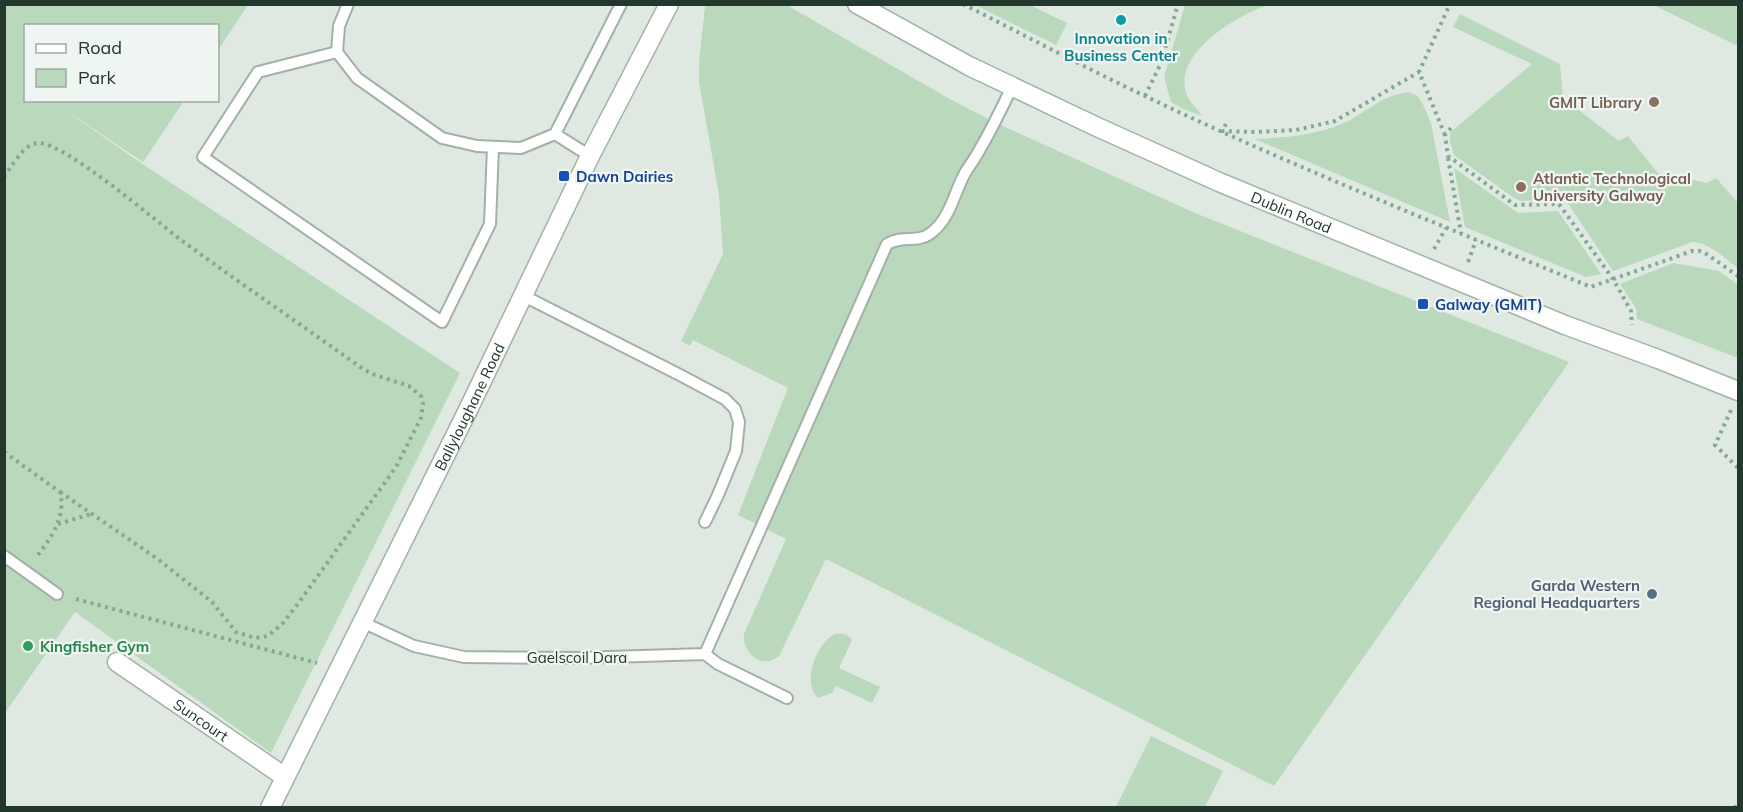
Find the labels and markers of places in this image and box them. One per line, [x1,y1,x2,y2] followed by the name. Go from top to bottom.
[1114,13,1128,27] marker: Innovation in Business Center
[1064,29,1178,65] place label: Innovation in Business Center
[1549,93,1643,112] place label: GMIT Library
[1647,95,1661,109] marker: GMIT Library
[576,167,673,186] place label: Dawn Dairies
[557,169,571,183] marker: Dawn Dairies
[1533,169,1691,205] place label: Atlantic Technological University Galway
[1514,180,1528,194] marker: Atlantic Technological University Galway
[1435,295,1543,314] place label: Galway (GMIT)
[1416,297,1430,311] marker: Galway (GMIT)
[1473,576,1640,612] place label: Garda Western Regional Headquarters
[1645,587,1659,601] marker: Garda Western Regional Headquarters
[40,637,149,656] place label: Kingfisher Gym
[21,639,35,653] marker: Kingfisher Gym

